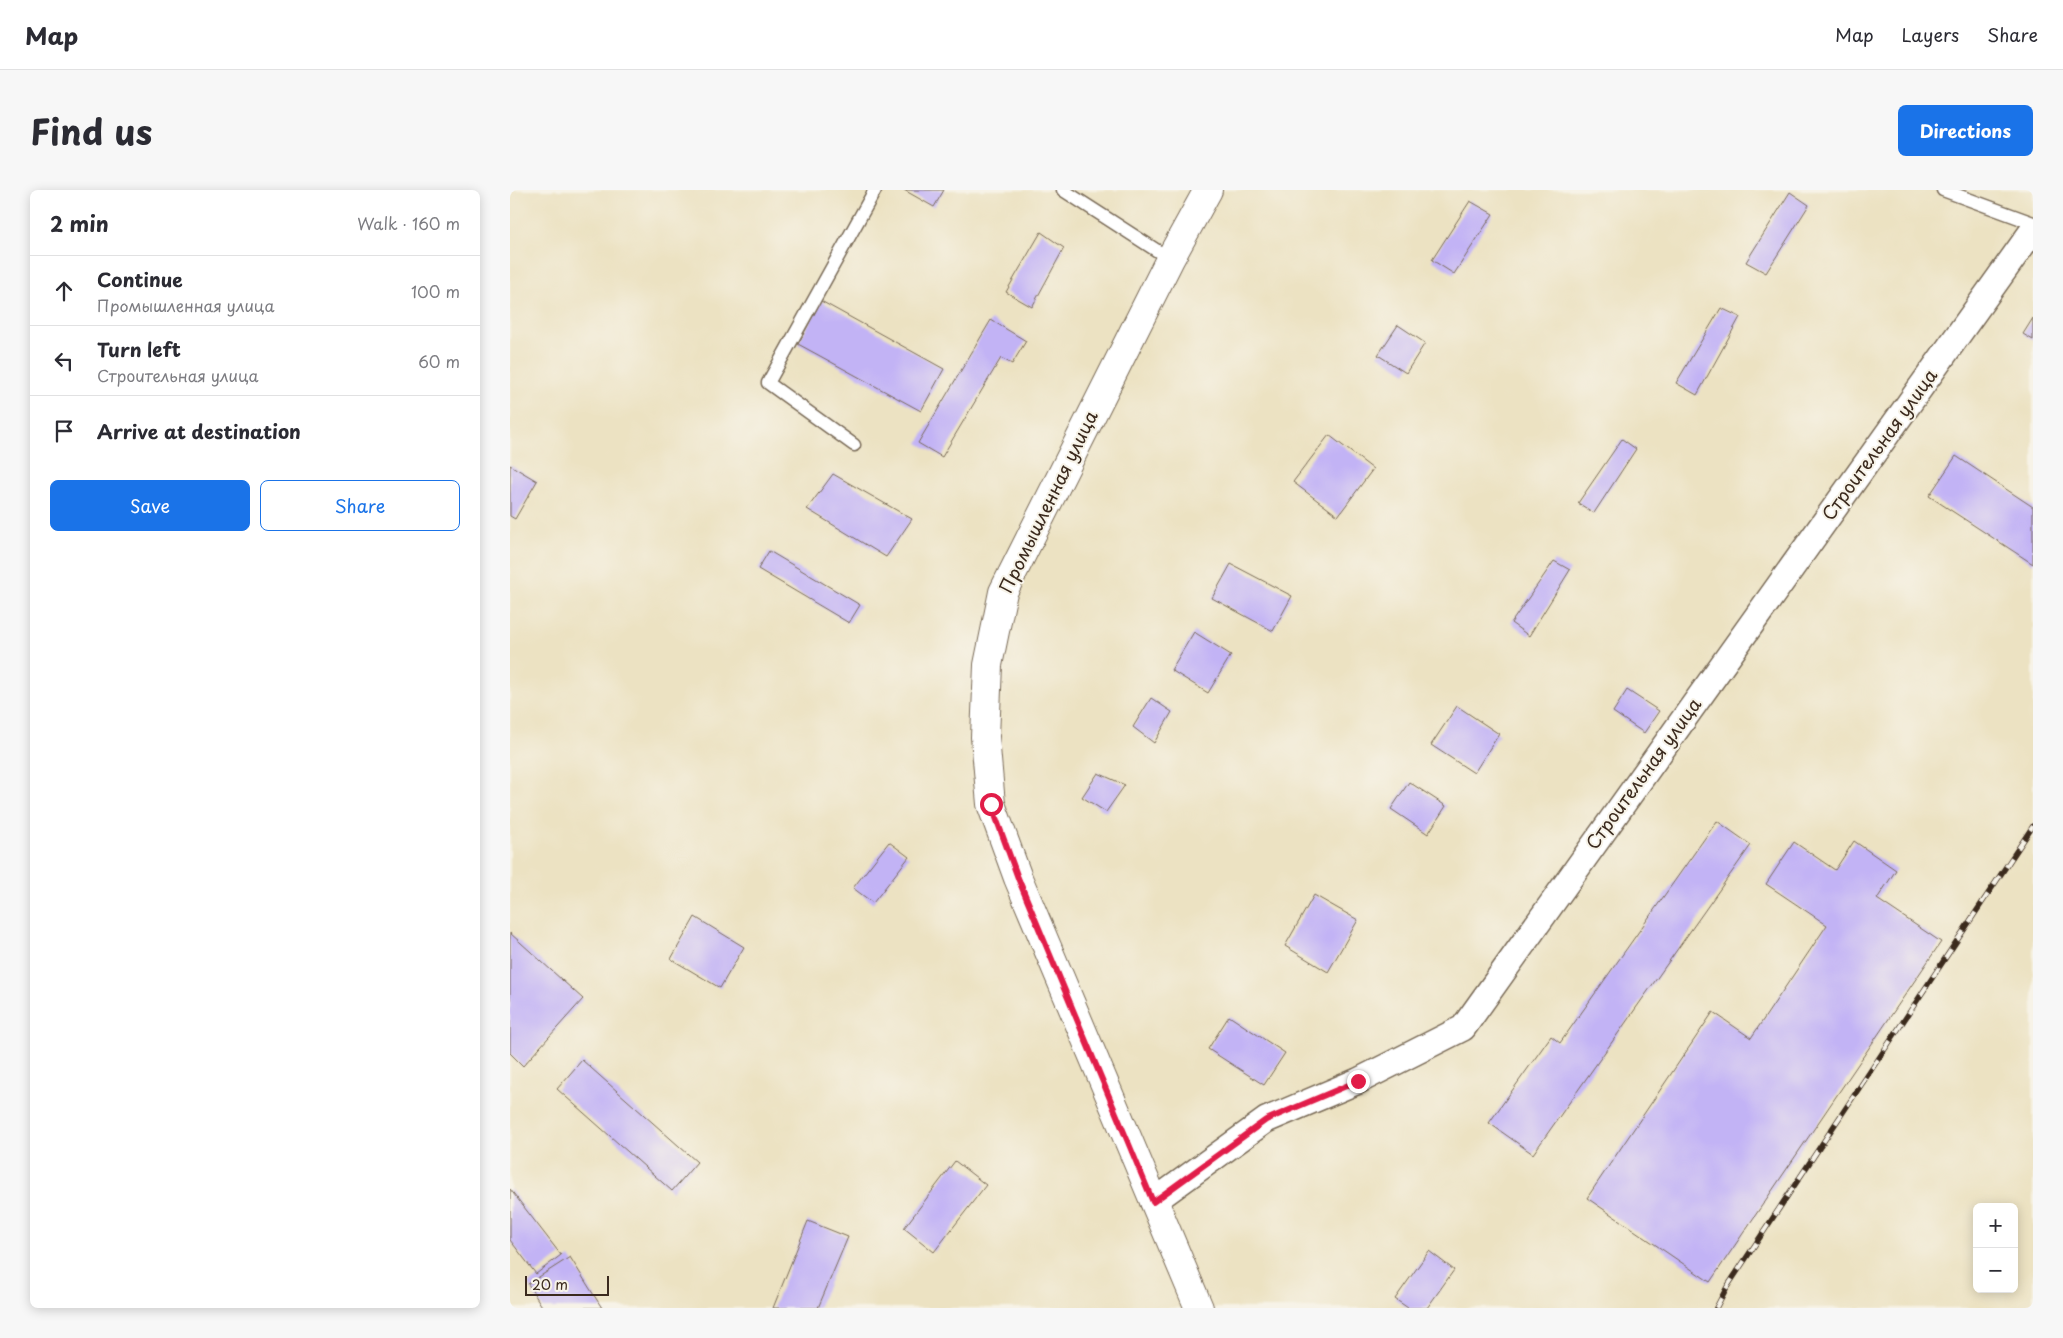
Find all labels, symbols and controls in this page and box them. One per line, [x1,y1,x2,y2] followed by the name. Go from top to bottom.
[25,17,78,53] text: Map
[1835,21,1874,48] text: Map
[1902,21,1959,48] text: Layers
[1987,21,2038,48] text: Share
[30,104,152,157] text: Find us
[1898,105,2033,156] button: Directions
[50,207,109,239] text: 2 min
[357,211,460,235] text: Walk · 160 m
[97,265,183,293] text: Continue
[50,277,78,305] icon: ahead
[411,279,460,303] text: 100 m
[97,293,275,317] text: Промышленная улица
[97,335,181,363] text: Turn left
[50,347,78,375] icon: left
[418,349,460,373] text: 60 m
[1814,362,1944,526] street label: Строительная улица
[97,363,259,387] text: Строительная улица
[992,405,1104,597] street label: Промышленная улица
[50,417,78,445] icon: arrive
[97,417,301,445] text: Arrive at destination
[50,480,250,531] button: Save
[260,480,460,531] button: Share
[1578,691,1708,855] street label: Строительная улица
[980,793,1003,816] route start
[1347,1070,1370,1093] route end
[1973,1203,2018,1293] map controls
[1973,1203,2018,1248] button: +
[1973,1248,2018,1293] button: −
[525,1273,609,1296] scale bar
[532,1274,568,1295] text: 20 m

